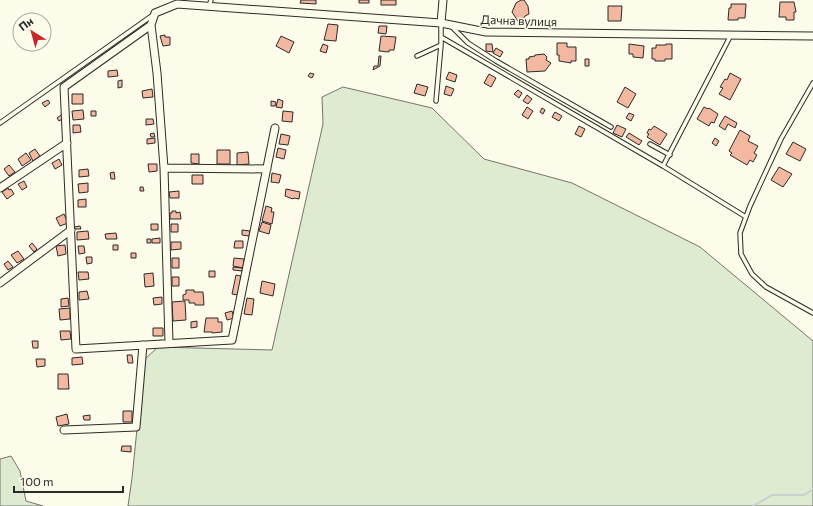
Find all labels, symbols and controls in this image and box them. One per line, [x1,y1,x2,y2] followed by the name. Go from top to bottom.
[12,12,52,52] north arrow
[480,12,558,28] street label: Дачна вулиця
[16,14,35,33] text: Пн
[14,468,123,494] scale bar
[20,474,54,488] text: 100 m

